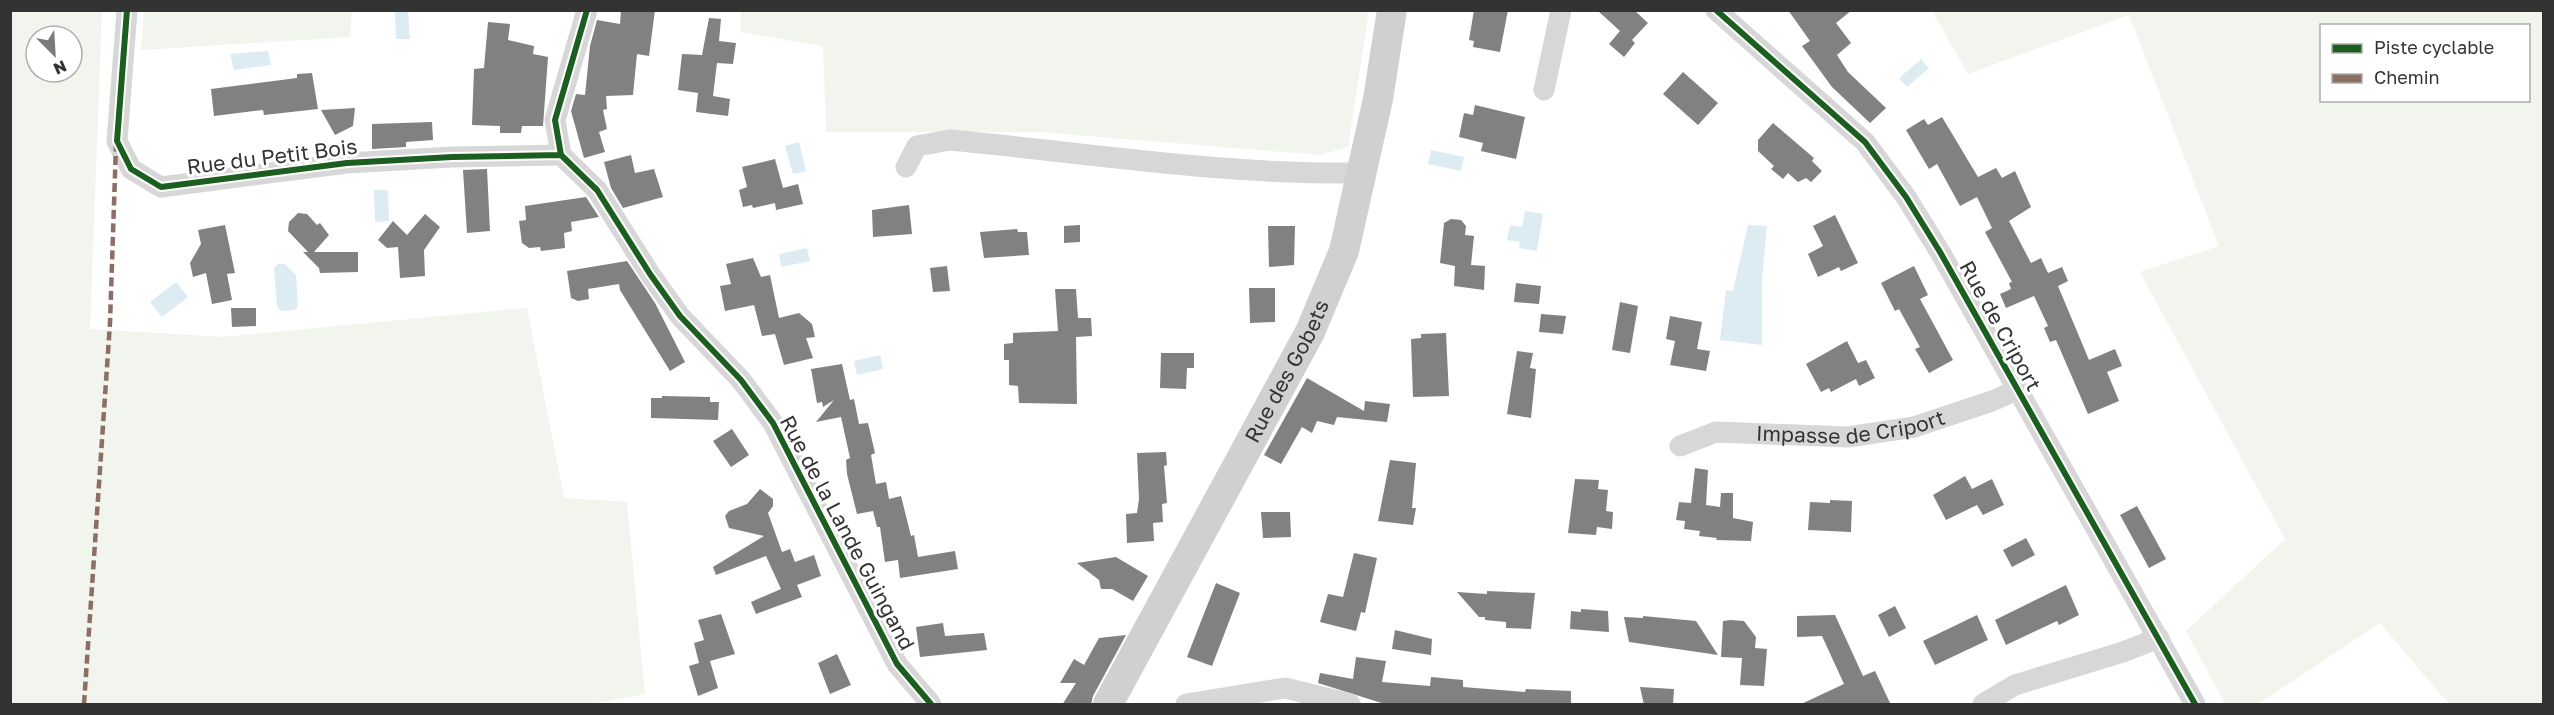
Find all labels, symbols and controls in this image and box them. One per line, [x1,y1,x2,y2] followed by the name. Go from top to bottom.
[24,24,84,84] north arrow
[2320,24,2530,102] legend
[2374,36,2494,58] text: Piste cyclable
[50,56,70,79] text: N
[2374,66,2440,88] text: Chemin
[185,133,359,179] street label: Rue du Petit Bois
[1954,256,2047,395] street label: Rue de Criport
[1238,296,1334,447] street label: Rue des Gobets
[1756,404,1948,449] street label: Impasse de Criport
[775,411,921,654] street label: Rue de la Lande Guingand

